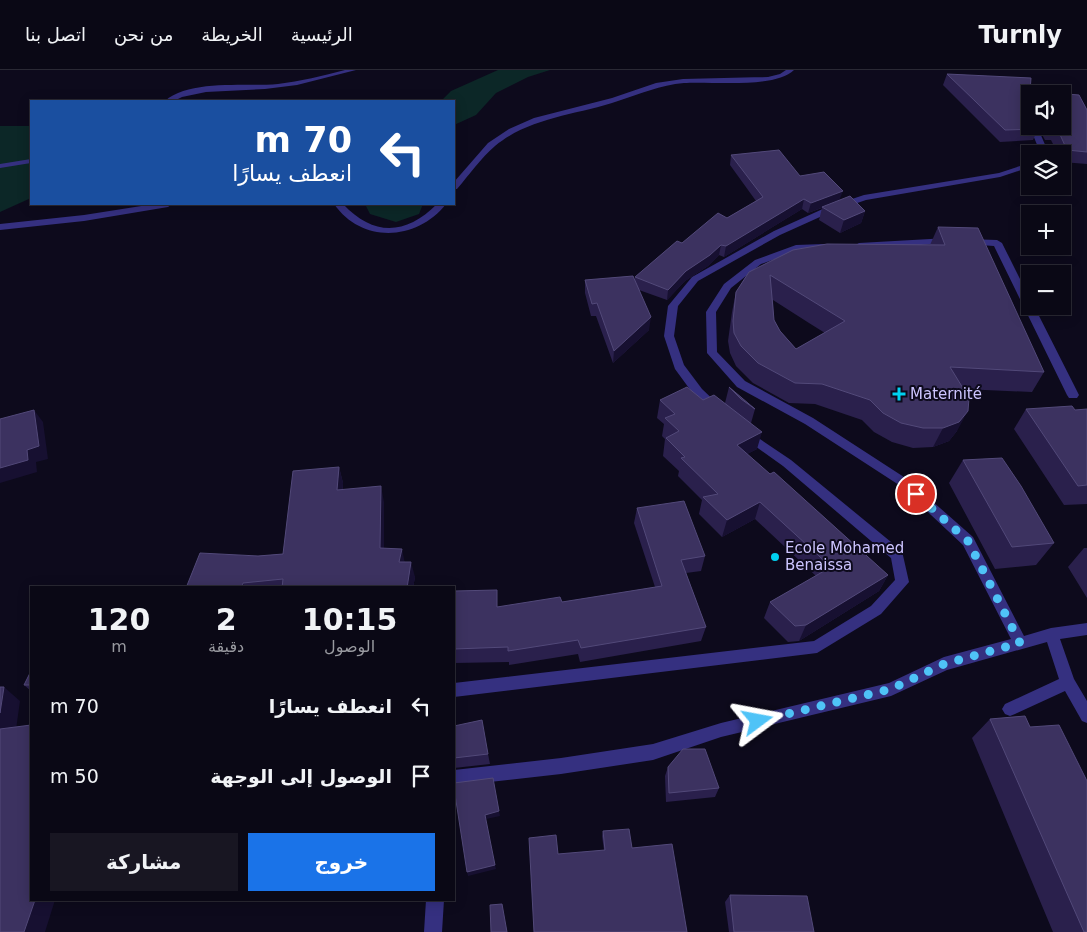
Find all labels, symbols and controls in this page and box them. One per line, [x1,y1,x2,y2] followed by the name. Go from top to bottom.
[978,21,1062,49] text: Turnly
[25,24,86,45] text: اتصل بنا
[114,24,173,45] text: من نحن
[201,24,263,45] text: الخريطة
[291,24,353,45] text: الرئيسية
[1021,85,1071,315] map controls
[1021,85,1071,135] button: sound
[255,120,352,160] text: 70 m
[370,120,435,185] icon: left
[1021,145,1071,195] button: layers
[232,161,352,186] text: انعطف يسارًا
[1021,205,1071,255] button: +
[1021,265,1071,315] button: −
[910,385,982,403] place label: Maternité
[892,387,906,401] marker: Maternité
[895,473,937,515] pin
[902,480,930,508] icon: arrive
[785,539,904,574] place label: Ecole Mohamed Benaissa
[769,551,781,563] marker: Ecole Mohamed Benaissa
[88,602,150,637] text: 120
[216,602,237,637] text: 2
[302,602,397,637] text: 10:15
[111,637,127,656] text: m
[208,637,244,656] text: دقيقة
[324,637,375,656] text: الوصول
[407,692,435,720] icon: left
[731,694,783,746] position arrow
[50,695,99,717] text: 70 m
[269,695,392,717] text: انعطف يسارًا
[407,762,435,790] icon: arrive
[50,765,99,787] text: 50 m
[210,765,392,787] text: الوصول إلى الوجهة
[50,833,238,891] button: مشاركة
[248,833,435,891] button: خروج

